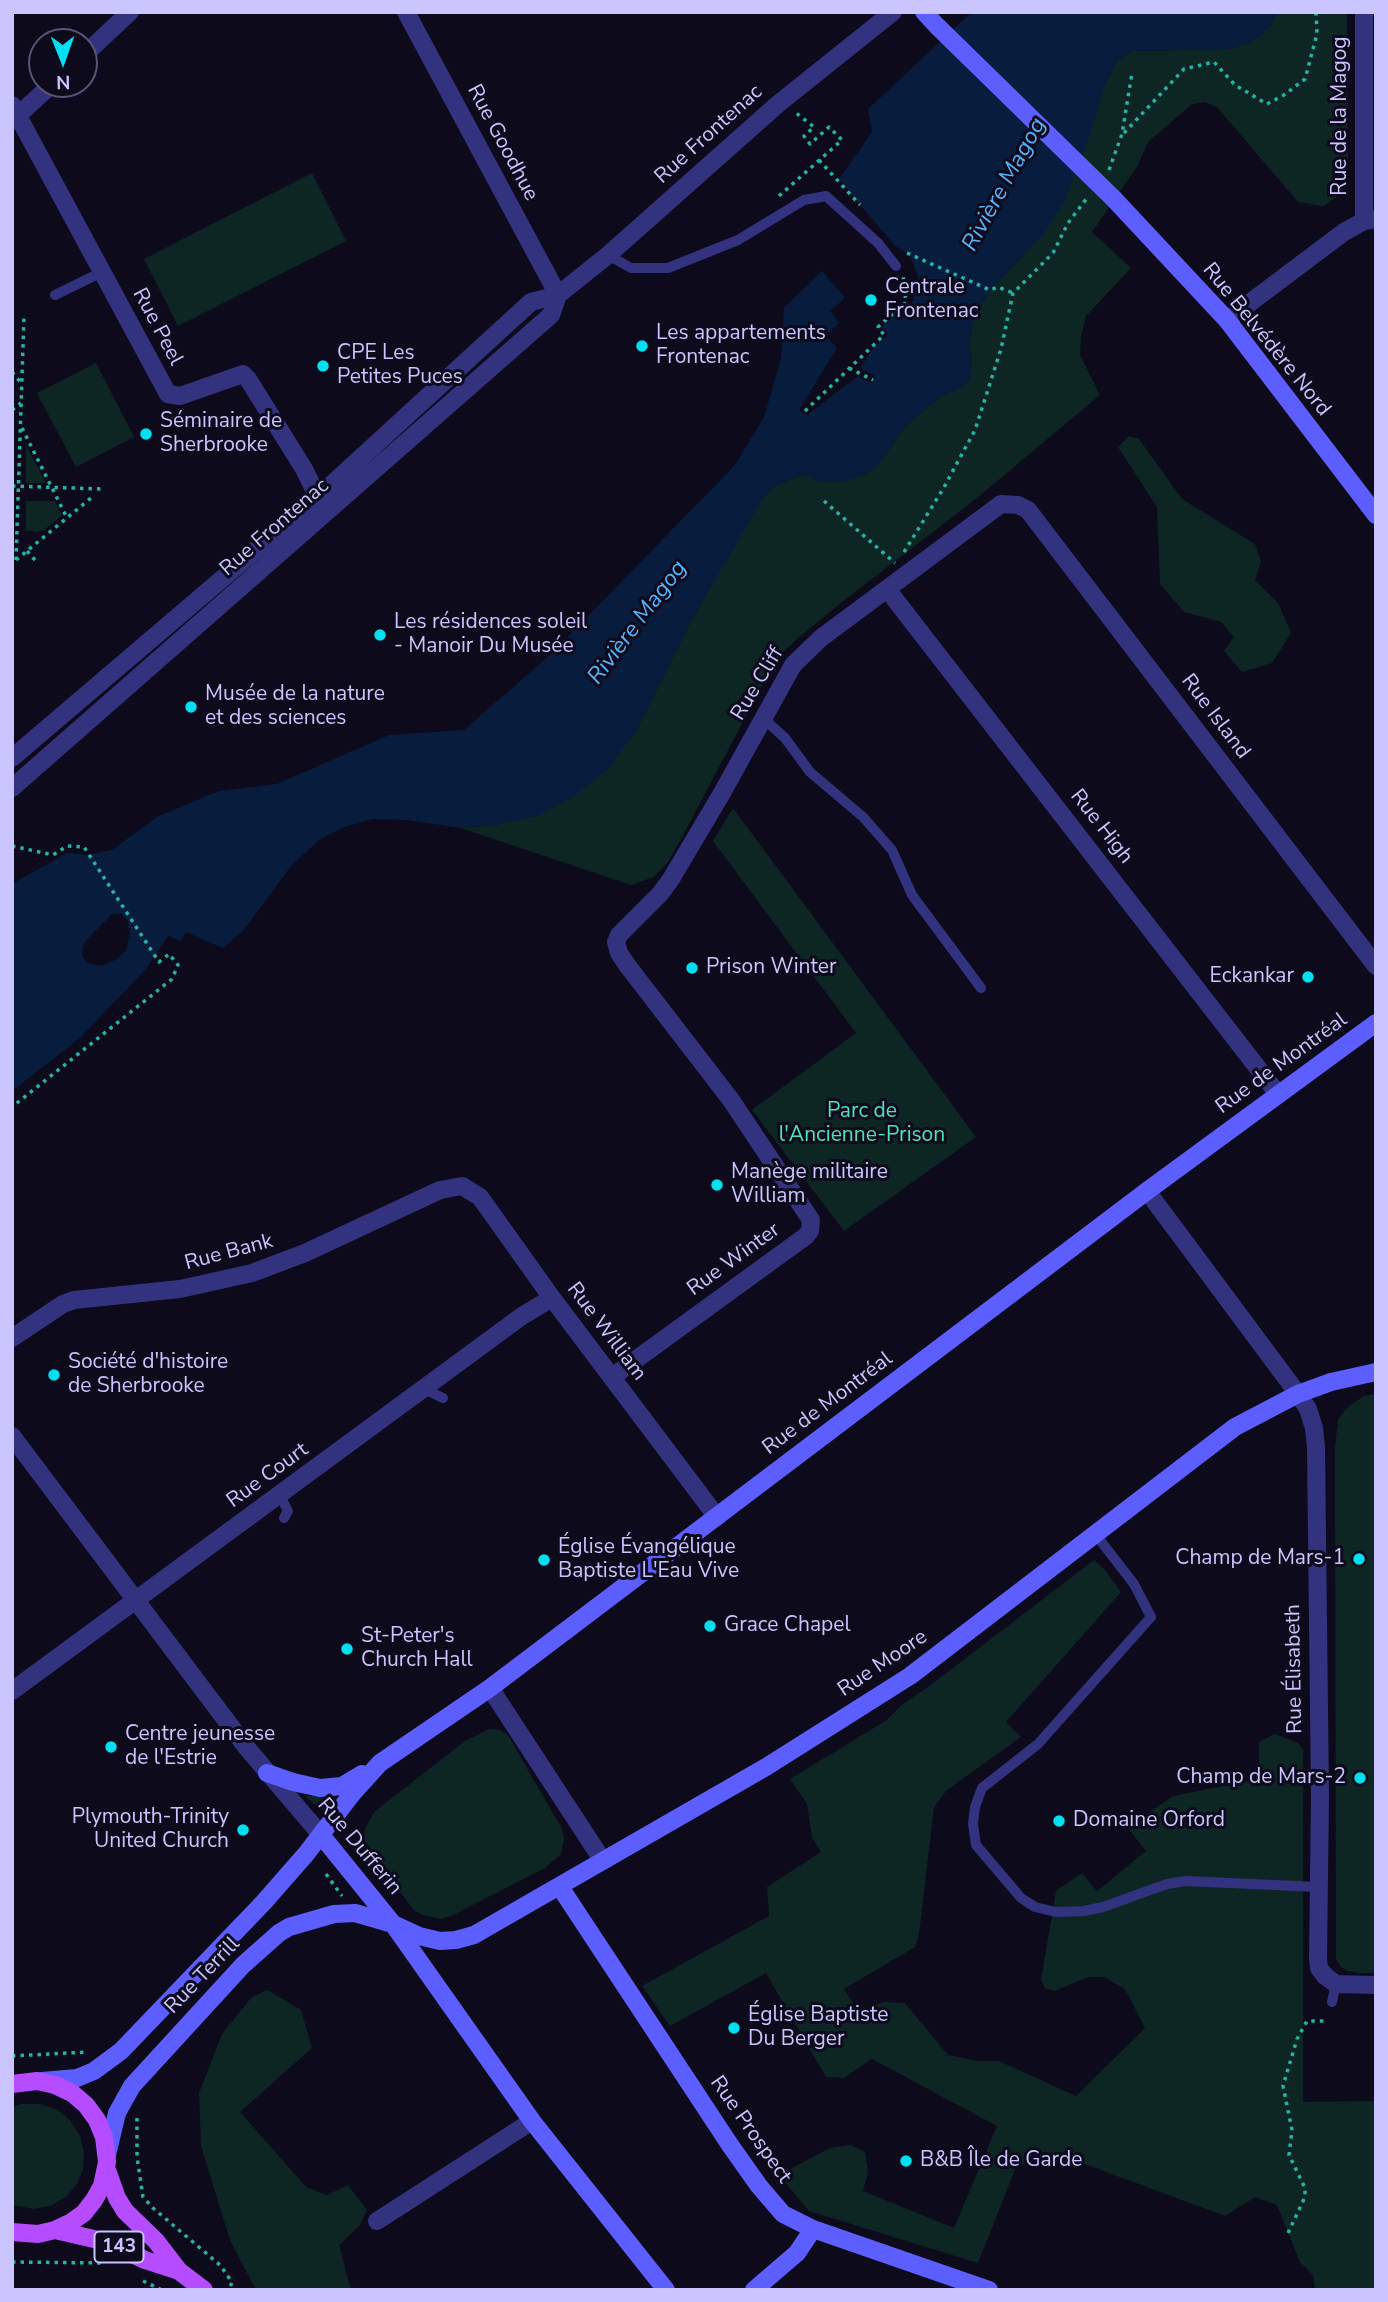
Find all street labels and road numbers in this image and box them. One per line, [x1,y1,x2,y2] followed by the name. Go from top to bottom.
[1328,36,1354,196] street label: Rue de la Magog
[650,80,768,190] street label: Rue Frontenac
[461,81,543,205] street label: Rue Goodhue
[1196,258,1336,422] street label: Rue Belvédère Nord
[126,284,188,370] street label: Rue Peel
[215,474,335,582] street label: Rue Frontenac
[726,643,790,725] street label: Rue Cliff
[1175,670,1255,764] street label: Rue Island
[1064,785,1138,869] street label: Rue High
[1211,1008,1353,1120] street label: Rue de Montréal
[683,1218,785,1302] street label: Rue Winter
[182,1229,276,1277] street label: Rue Bank
[561,1278,651,1386] street label: Rue William
[758,1347,898,1461] street label: Rue de Montréal
[222,1438,314,1514] street label: Rue Court
[1281,1604,1309,1734] street label: Rue Élisabeth
[834,1625,932,1703] street label: Rue Moore
[311,1793,407,1901] street label: Rue Dufferin
[160,1932,246,2020] street label: Rue Terrill
[704,2072,796,2188] street label: Rue Prospect
[94,2232,144,2262] road number: 143

